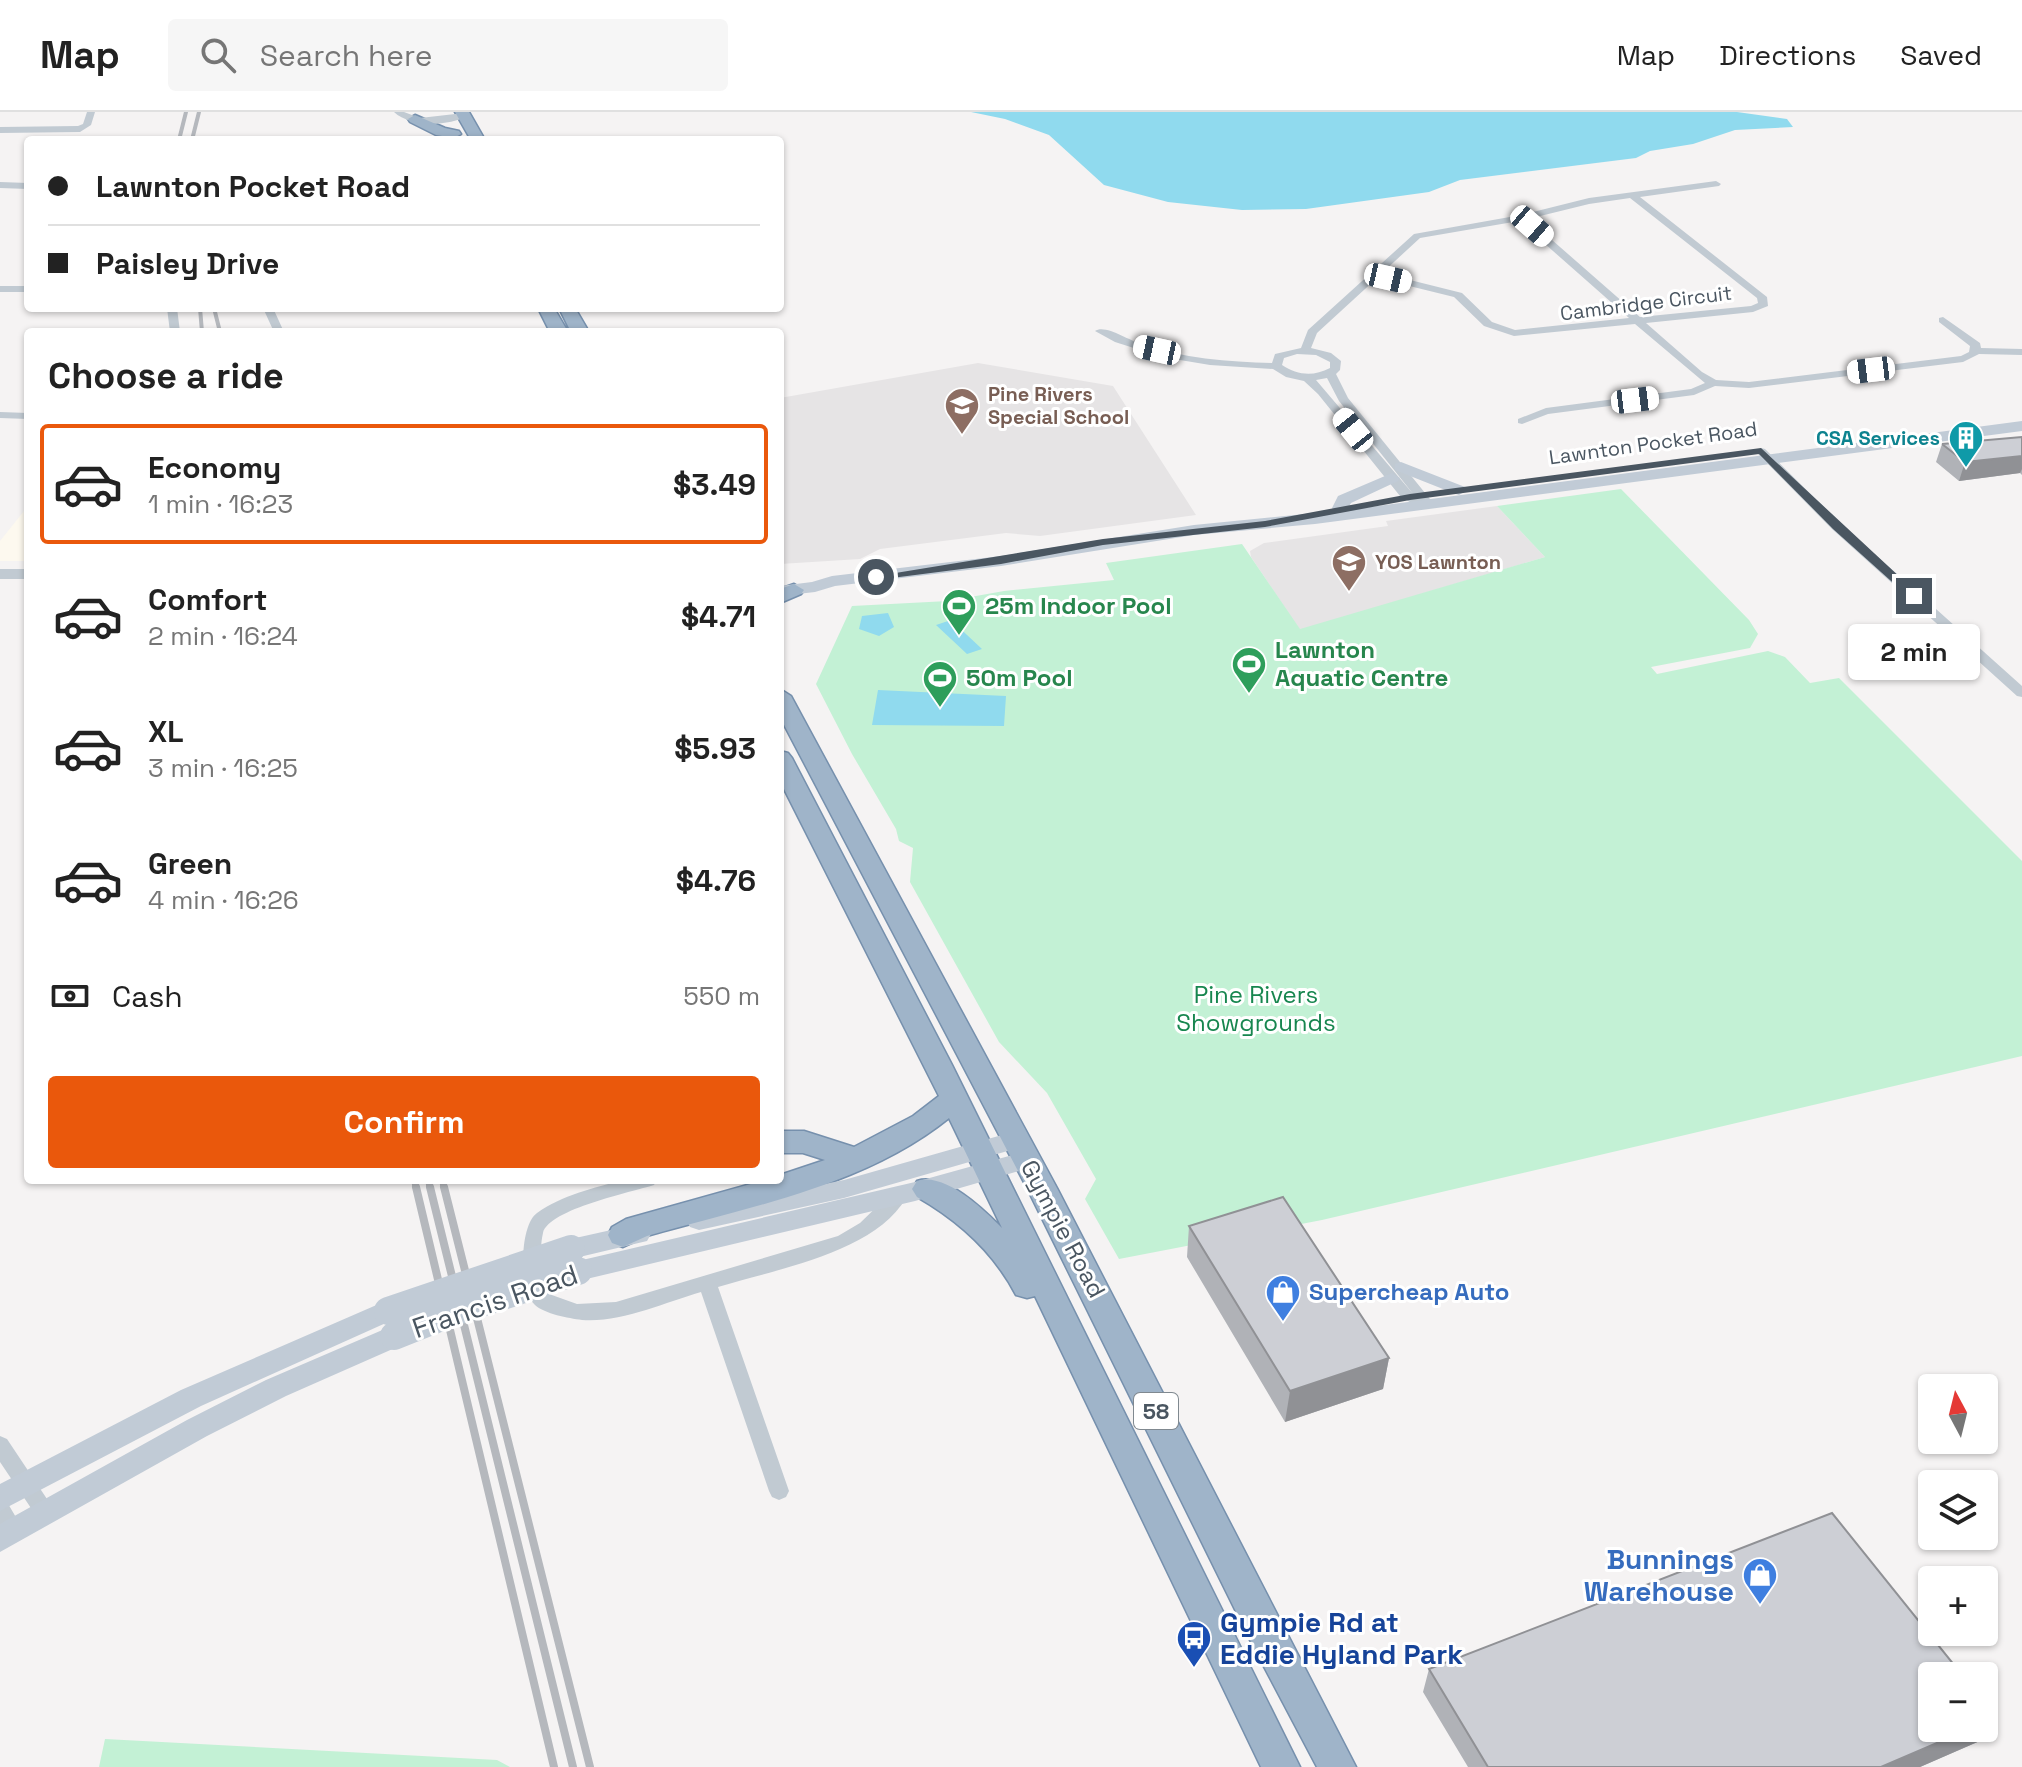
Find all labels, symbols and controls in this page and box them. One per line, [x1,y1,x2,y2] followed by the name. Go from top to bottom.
[168,19,728,91] search box
[40,31,120,79] text: Map
[196,33,240,77] icon: search
[260,36,433,75] text: Search here
[1617,37,1675,73] text: Map
[1719,37,1856,73] text: Directions
[1900,37,1982,73] text: Saved
[96,167,410,206] text: Lawnton Pocket Road
[1506,201,1558,251] car
[96,244,279,283] text: Paisley Drive
[1362,261,1414,295] car
[1559,280,1733,326] street label: Cambridge Circuit
[1131,333,1183,367] car
[48,353,284,399] text: Choose a ride
[1846,355,1896,385] car
[988,381,1129,430] place label: Pine Rivers Special School
[1610,385,1660,415] car
[943,386,981,436] school or university icon: Pine Rivers Special School
[1329,404,1377,456] car
[1547,416,1759,470] street label: Lawnton Pocket Road
[1947,419,1985,469] building icon: CSA Services
[1816,425,1940,451] place label: CSA Services
[52,448,124,520] icon: car
[148,448,281,487] text: Economy
[673,465,756,504] text: $3.49
[148,487,293,521] text: 1 min · 16:23
[1330,543,1368,593] school or university icon: YOS Lawnton
[1375,549,1501,575] place label: YOS Lawnton
[858,559,894,595] route start
[1896,578,1932,614] route end
[52,580,124,652] icon: car
[148,580,267,619] text: Comfort
[940,587,978,637] sports icon: 25m Indoor Pool
[985,590,1172,621] place label: 25m Indoor Pool
[681,597,756,636] text: $4.71
[148,619,298,653] text: 2 min · 16:24
[1848,624,1980,680] callout: 2 min
[1275,634,1448,693] place label: Lawnton Aquatic Centre
[1880,635,1948,669] text: 2 min
[1230,645,1268,695] sports icon: Lawnton Aquatic Centre
[921,659,959,709] sports icon: 50m Pool
[966,662,1073,693] place label: 50m Pool
[52,712,124,784] icon: car
[148,712,184,751] text: XL
[674,729,756,768] text: $5.93
[148,751,298,785] text: 3 min · 16:25
[52,844,124,916] icon: car
[148,844,232,883] text: Green
[676,861,756,900] text: $4.76
[148,883,299,917] text: 4 min · 16:26
[48,974,92,1018] icon: cash
[112,977,183,1016] text: Cash
[683,979,760,1013] text: 550 m
[1176,979,1336,1038] park label: Pine Rivers Showgrounds
[48,1076,760,1168] button: Confirm
[1014,1154,1113,1303] street label: Gympie Road
[407,1256,583,1346] street label: Francis Road
[1264,1273,1302,1323] shop icon: Supercheap Auto
[1309,1276,1509,1307] place label: Supercheap Auto
[1918,1374,1998,1454] north arrow
[1918,1374,1998,1742] map controls
[1134,1393,1178,1429] road number: 58
[1918,1470,1998,1550] button: layers
[1584,1541,1734,1609] place label: Bunnings Warehouse
[1741,1556,1779,1606] shop icon: Bunnings Warehouse
[1918,1566,1998,1646] button: +
[1220,1604,1463,1672] place label: Gympie Rd at Eddie Hyland Park
[1175,1619,1213,1669] bus stop icon: Gympie Rd at Eddie Hyland Park
[1918,1662,1998,1742] button: −

